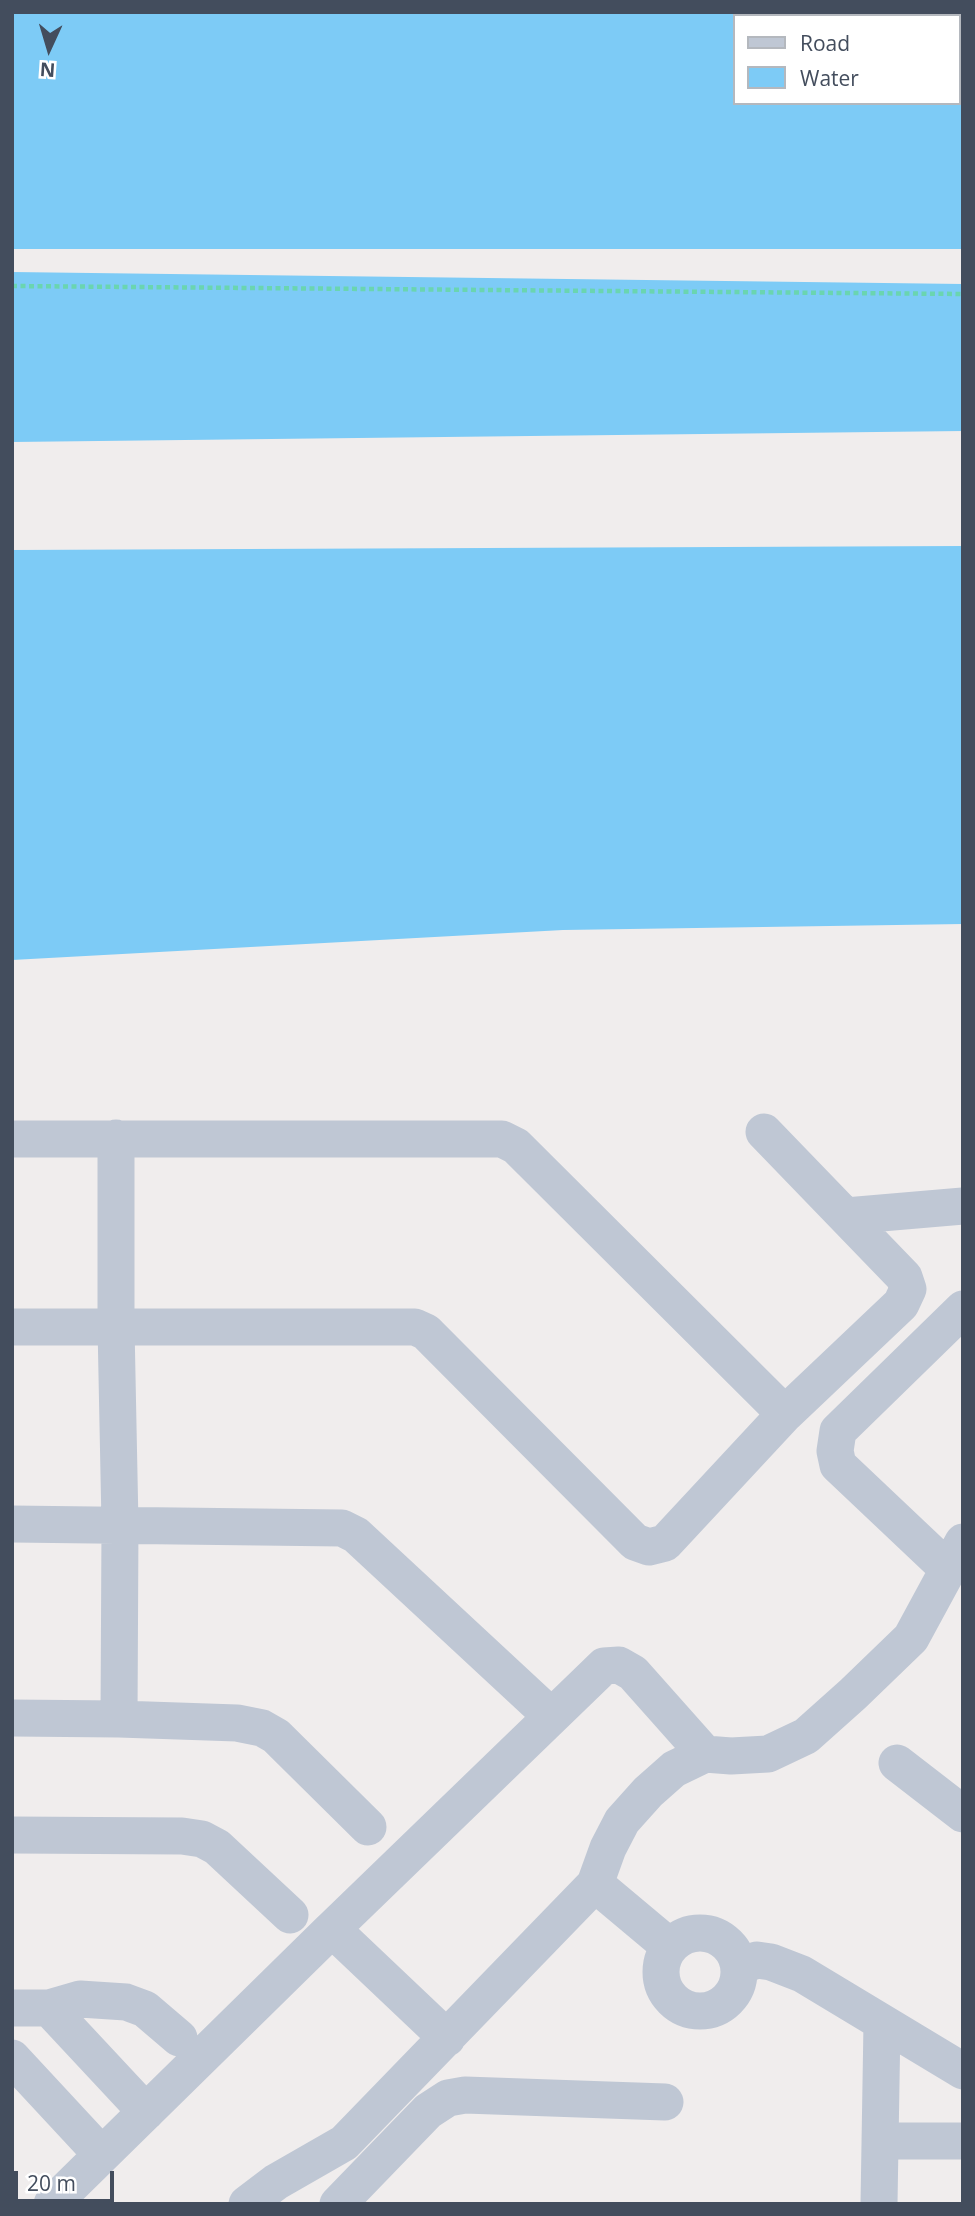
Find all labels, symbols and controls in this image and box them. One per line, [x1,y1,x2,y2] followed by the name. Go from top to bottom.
[14,14,84,84] north arrow
[734,14,961,105] legend
[800,29,850,57] text: Road
[39,56,56,83] text: N
[800,64,859,92] text: Water
[18,2156,117,2200] scale bar
[27,2169,76,2197] text: 20 m

